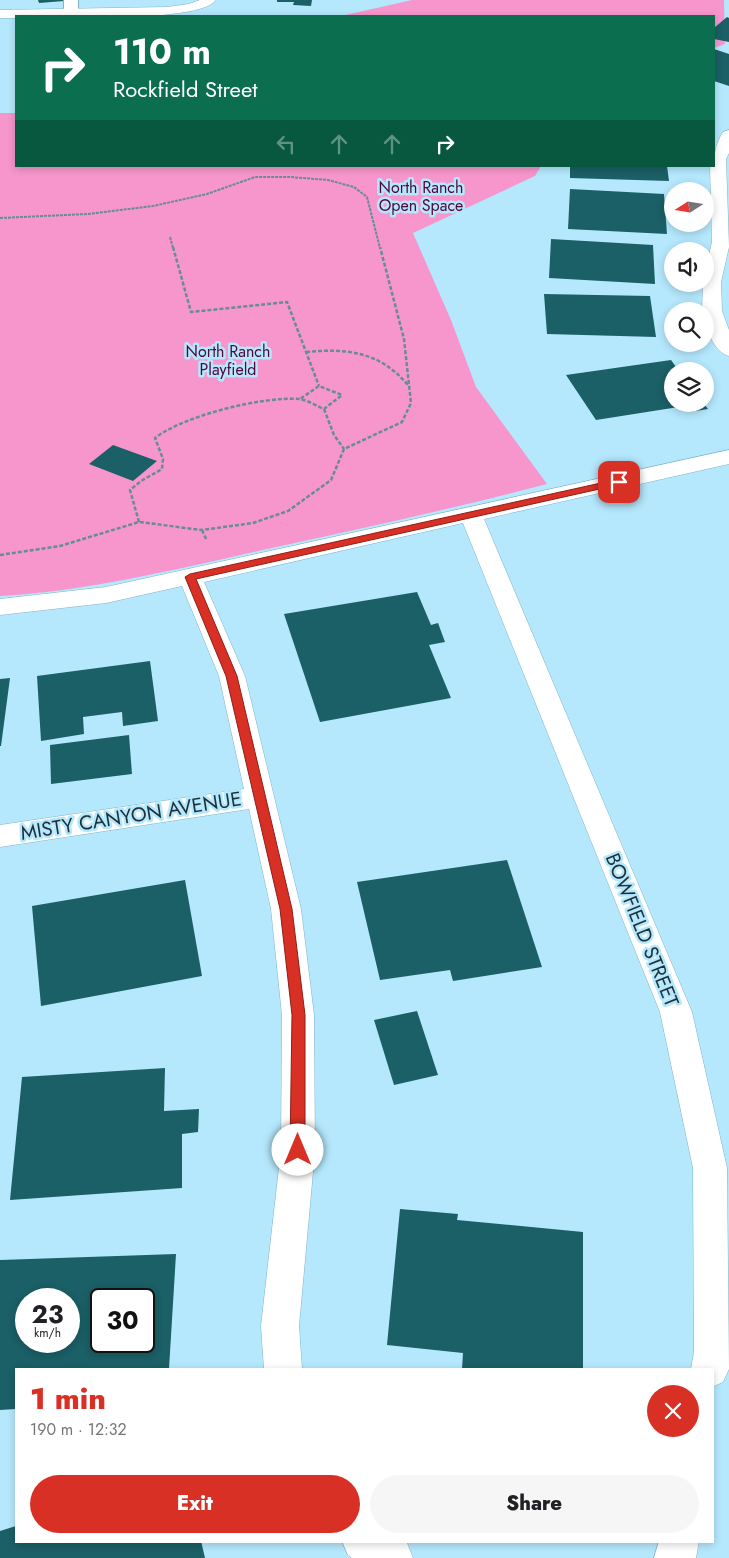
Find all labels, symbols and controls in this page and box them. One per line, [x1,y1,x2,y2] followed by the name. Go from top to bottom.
[113,27,211,77] text: 110 m
[30,35,95,100] icon: right
[113,73,258,105] text: Rockfield Street
[272,130,300,158] icon: left
[325,130,353,158] icon: ahead
[378,130,406,158] icon: ahead
[431,130,459,158] icon: right
[379,176,463,217] park label: North Ranch Open Space
[664,182,714,232] north arrow
[664,182,714,412] map controls
[664,242,714,292] button: sound
[664,302,714,352] button: search
[186,340,270,381] park label: North Ranch Playfield
[664,362,714,412] button: layers
[598,461,640,503] pin
[605,468,633,496] icon: arrive
[18,784,244,848] street label: MISTY CANYON AVENUE
[598,849,686,1012] street label: BOWFIELD STREET
[271,1123,323,1175] position arrow
[90,1288,155,1353] speed limit sign: 30
[32,1296,63,1332] text: 23
[34,1324,61,1342] text: km/h
[30,1377,106,1420] text: 1 min
[647,1385,699,1437] button: close
[30,1418,127,1441] text: 190 m · 12:32
[30,1475,360,1533] button: Exit
[370,1475,699,1533] button: Share

